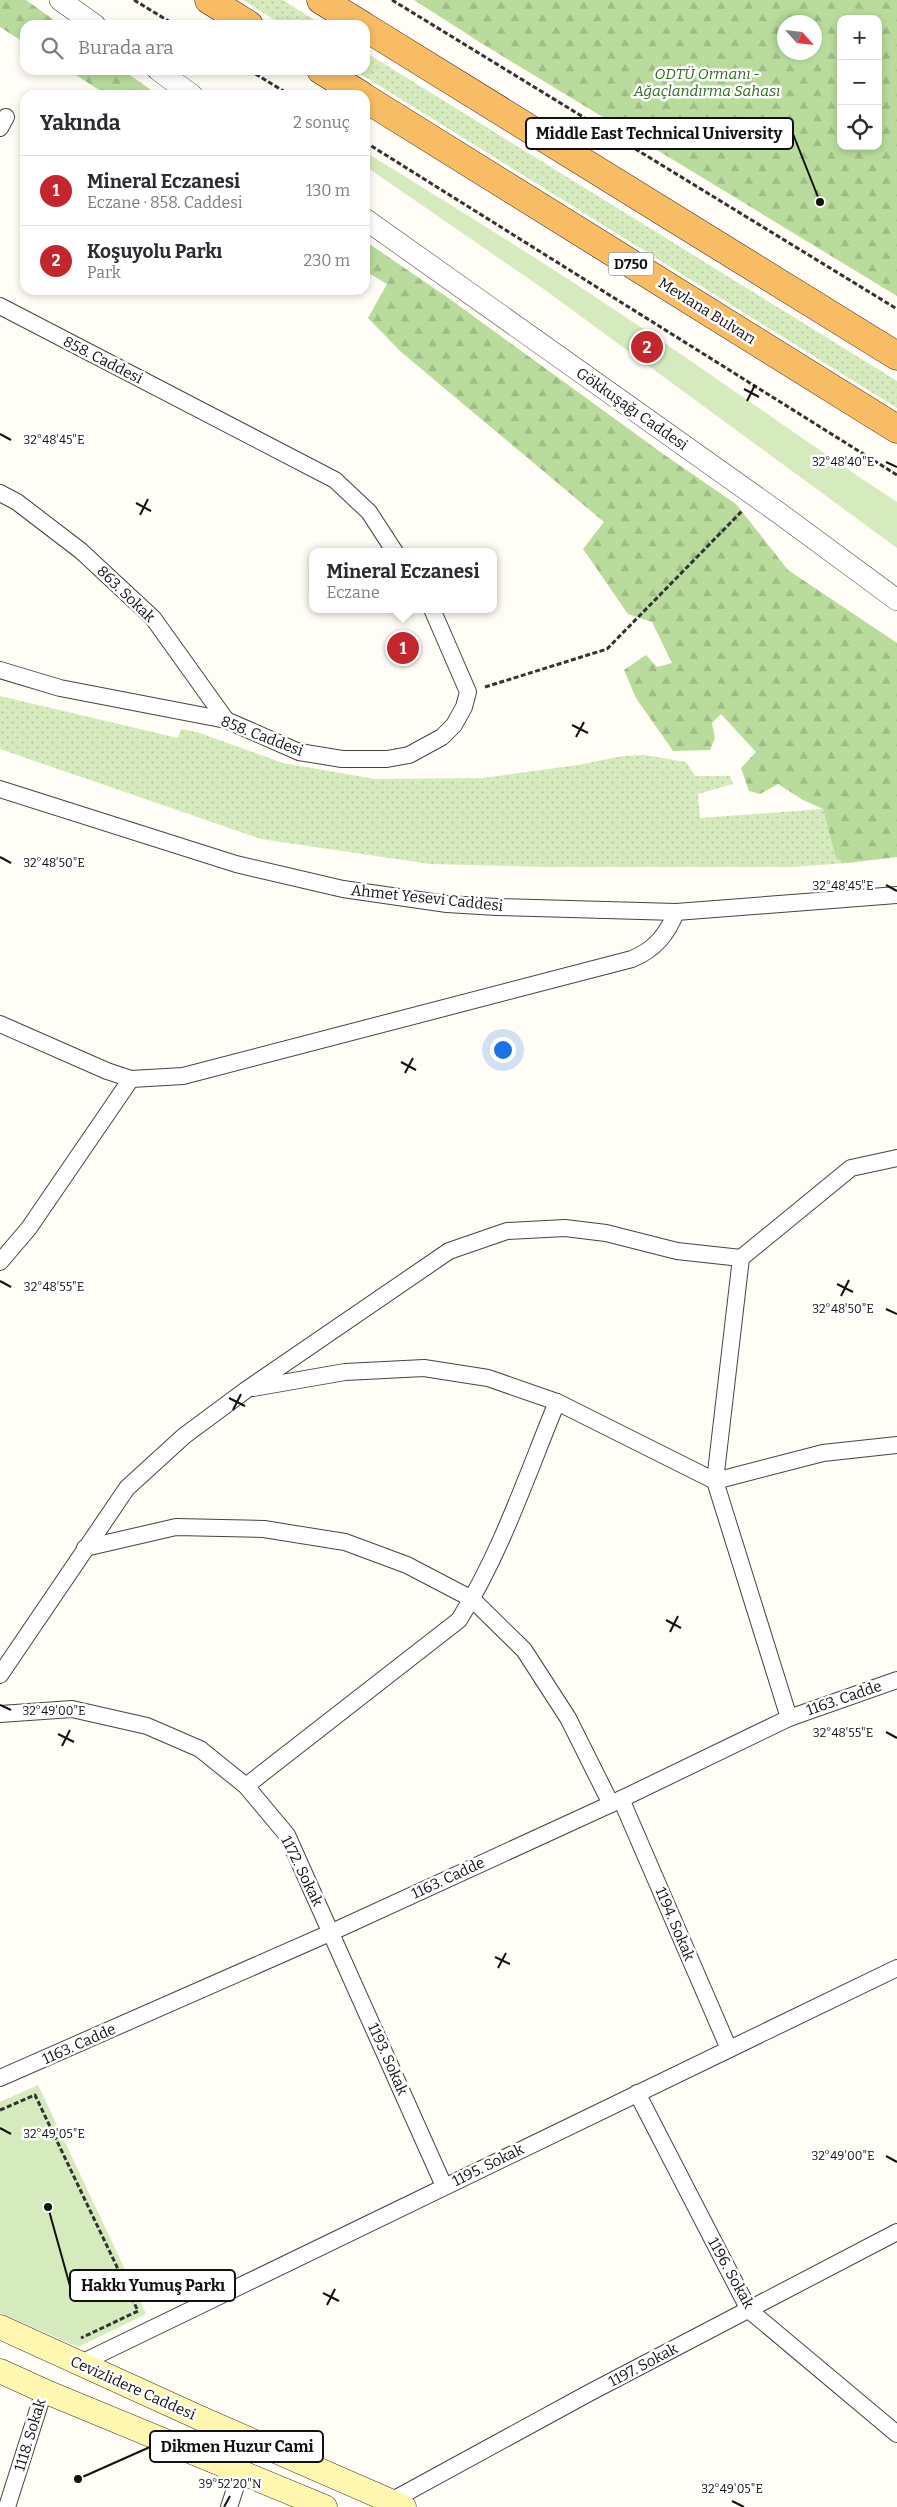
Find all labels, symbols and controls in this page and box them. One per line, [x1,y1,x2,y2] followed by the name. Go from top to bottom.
[777,15,822,60] north arrow
[837,15,882,150] map controls
[837,15,882,60] button: +
[20,20,370,75] search box
[38,34,66,62] icon: search
[78,36,174,59] text: Burada ara
[837,60,882,105] button: −
[633,65,780,100] park label: ODTÜ Ormanı - Ağaçlandırma Sahası
[837,105,882,150] button: locate
[40,110,121,136] text: Yakında
[293,113,350,132] text: 2 sonuç
[526,118,793,149] callout: Middle East Technical University
[536,124,782,143] text: Middle East Technical University
[87,170,240,193] text: Mineral Eczanesi
[53,181,59,200] text: 1
[306,181,350,200] text: 130 m
[87,193,243,212] text: Eczane · 858. Caddesi
[87,240,222,263] text: Koşuyolu Parkı
[51,251,61,270] text: 2
[303,251,350,270] text: 230 m
[608,252,654,276] road number: D750
[87,263,121,282] text: Park
[655,274,759,348] street label: Mevlana Bulvarı
[631,328,663,366] pin: 2
[60,332,146,388] street label: 858. Caddesi
[573,364,692,455] street label: Gökkuşağı Caddesi
[24,433,84,447] text: 32°48'45"E
[812,455,874,469] text: 32°48'40"E
[309,548,497,613] popup
[326,560,480,583] text: Mineral Eczanesi
[93,562,159,626] street label: 863. Sokak
[326,583,380,602] text: Eczane
[387,629,419,667] pin: 1
[218,712,306,760] street label: 858. Caddesi
[23,856,85,870] text: 32°48'50"E
[813,879,873,893] text: 32°48'45"E
[350,881,505,915] street label: Ahmet Yesevi Caddesi
[490,1037,516,1063] your location
[24,1280,84,1294] text: 32°48'55"E
[812,1302,874,1316] text: 32°48'50"E
[804,1677,884,1719] street label: 1163. Cadde
[22,1704,86,1718] text: 32°49'00"E
[813,1726,873,1740] text: 32°48'55"E
[277,1833,327,1910] street label: 1172. Sokak
[409,1853,487,1903] street label: 1163. Cadde
[651,1885,699,1964] street label: 1194. Sokak
[40,2020,118,2068] street label: 1163. Cadde
[364,2020,412,2098] street label: 1193. Sokak
[23,2127,85,2141] text: 32°49'05"E
[449,2140,527,2190] street label: 1195. Sokak
[811,2149,875,2163] text: 32°49'00"E
[704,2234,758,2312] street label: 1196. Sokak
[70,2270,235,2301] callout: Hakkı Yumuş Parkı
[81,2276,225,2295] text: Hakkı Yumuş Parkı
[605,2339,681,2391] street label: 1197. Sokak
[68,2352,199,2424] street label: Cevizlidere Caddesi
[10,2396,50,2474] street label: 1118. Sokak
[150,2431,323,2462] callout: Dikmen Huzur Cami
[160,2437,314,2456] text: Dikmen Huzur Cami
[199,2477,262,2491] text: 39°52'20"N
[701,2482,763,2496] text: 32°49'05"E

